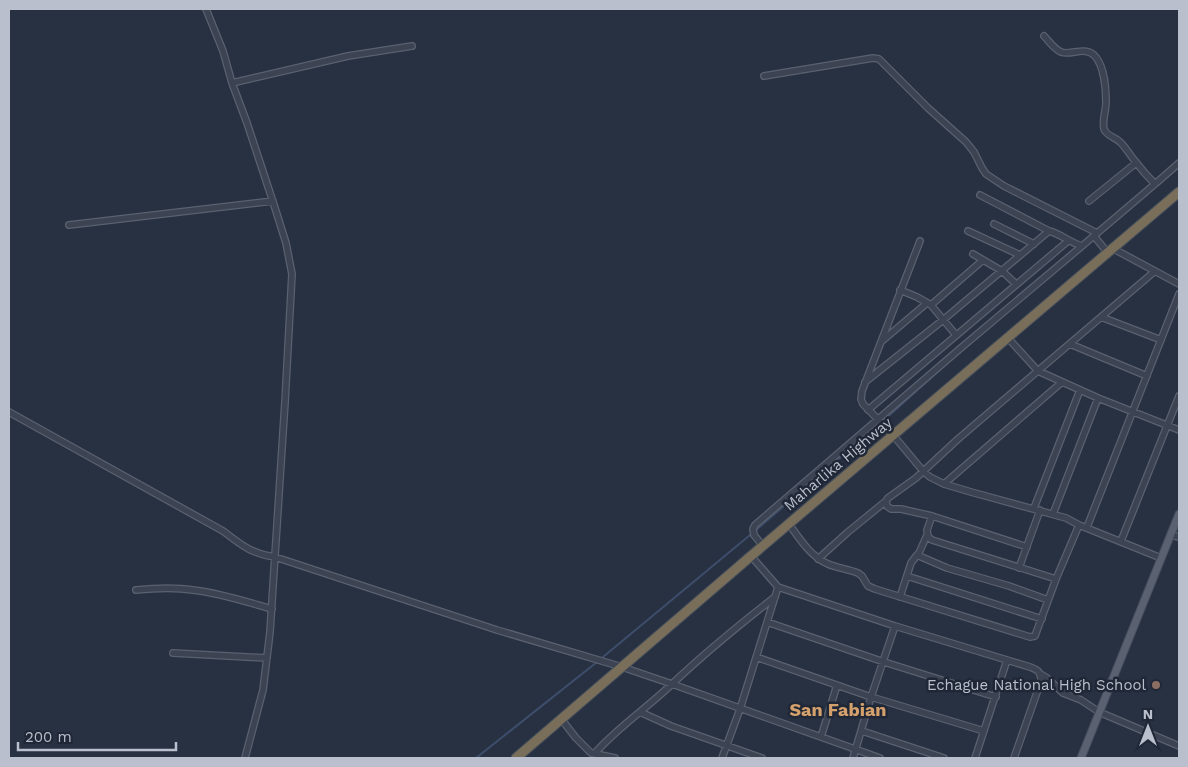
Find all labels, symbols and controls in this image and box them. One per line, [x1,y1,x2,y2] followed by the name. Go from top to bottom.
[780,413,896,514] street label: Maharlika Highway
[927,676,1146,694] place label: Echague National High School
[1150,679,1162,691] marker: Echague National High School
[790,699,887,720] district label: San Fabian
[1123,702,1173,752] north arrow
[1143,706,1153,722] text: N
[18,720,175,752] scale bar
[25,728,72,746] text: 200 m

